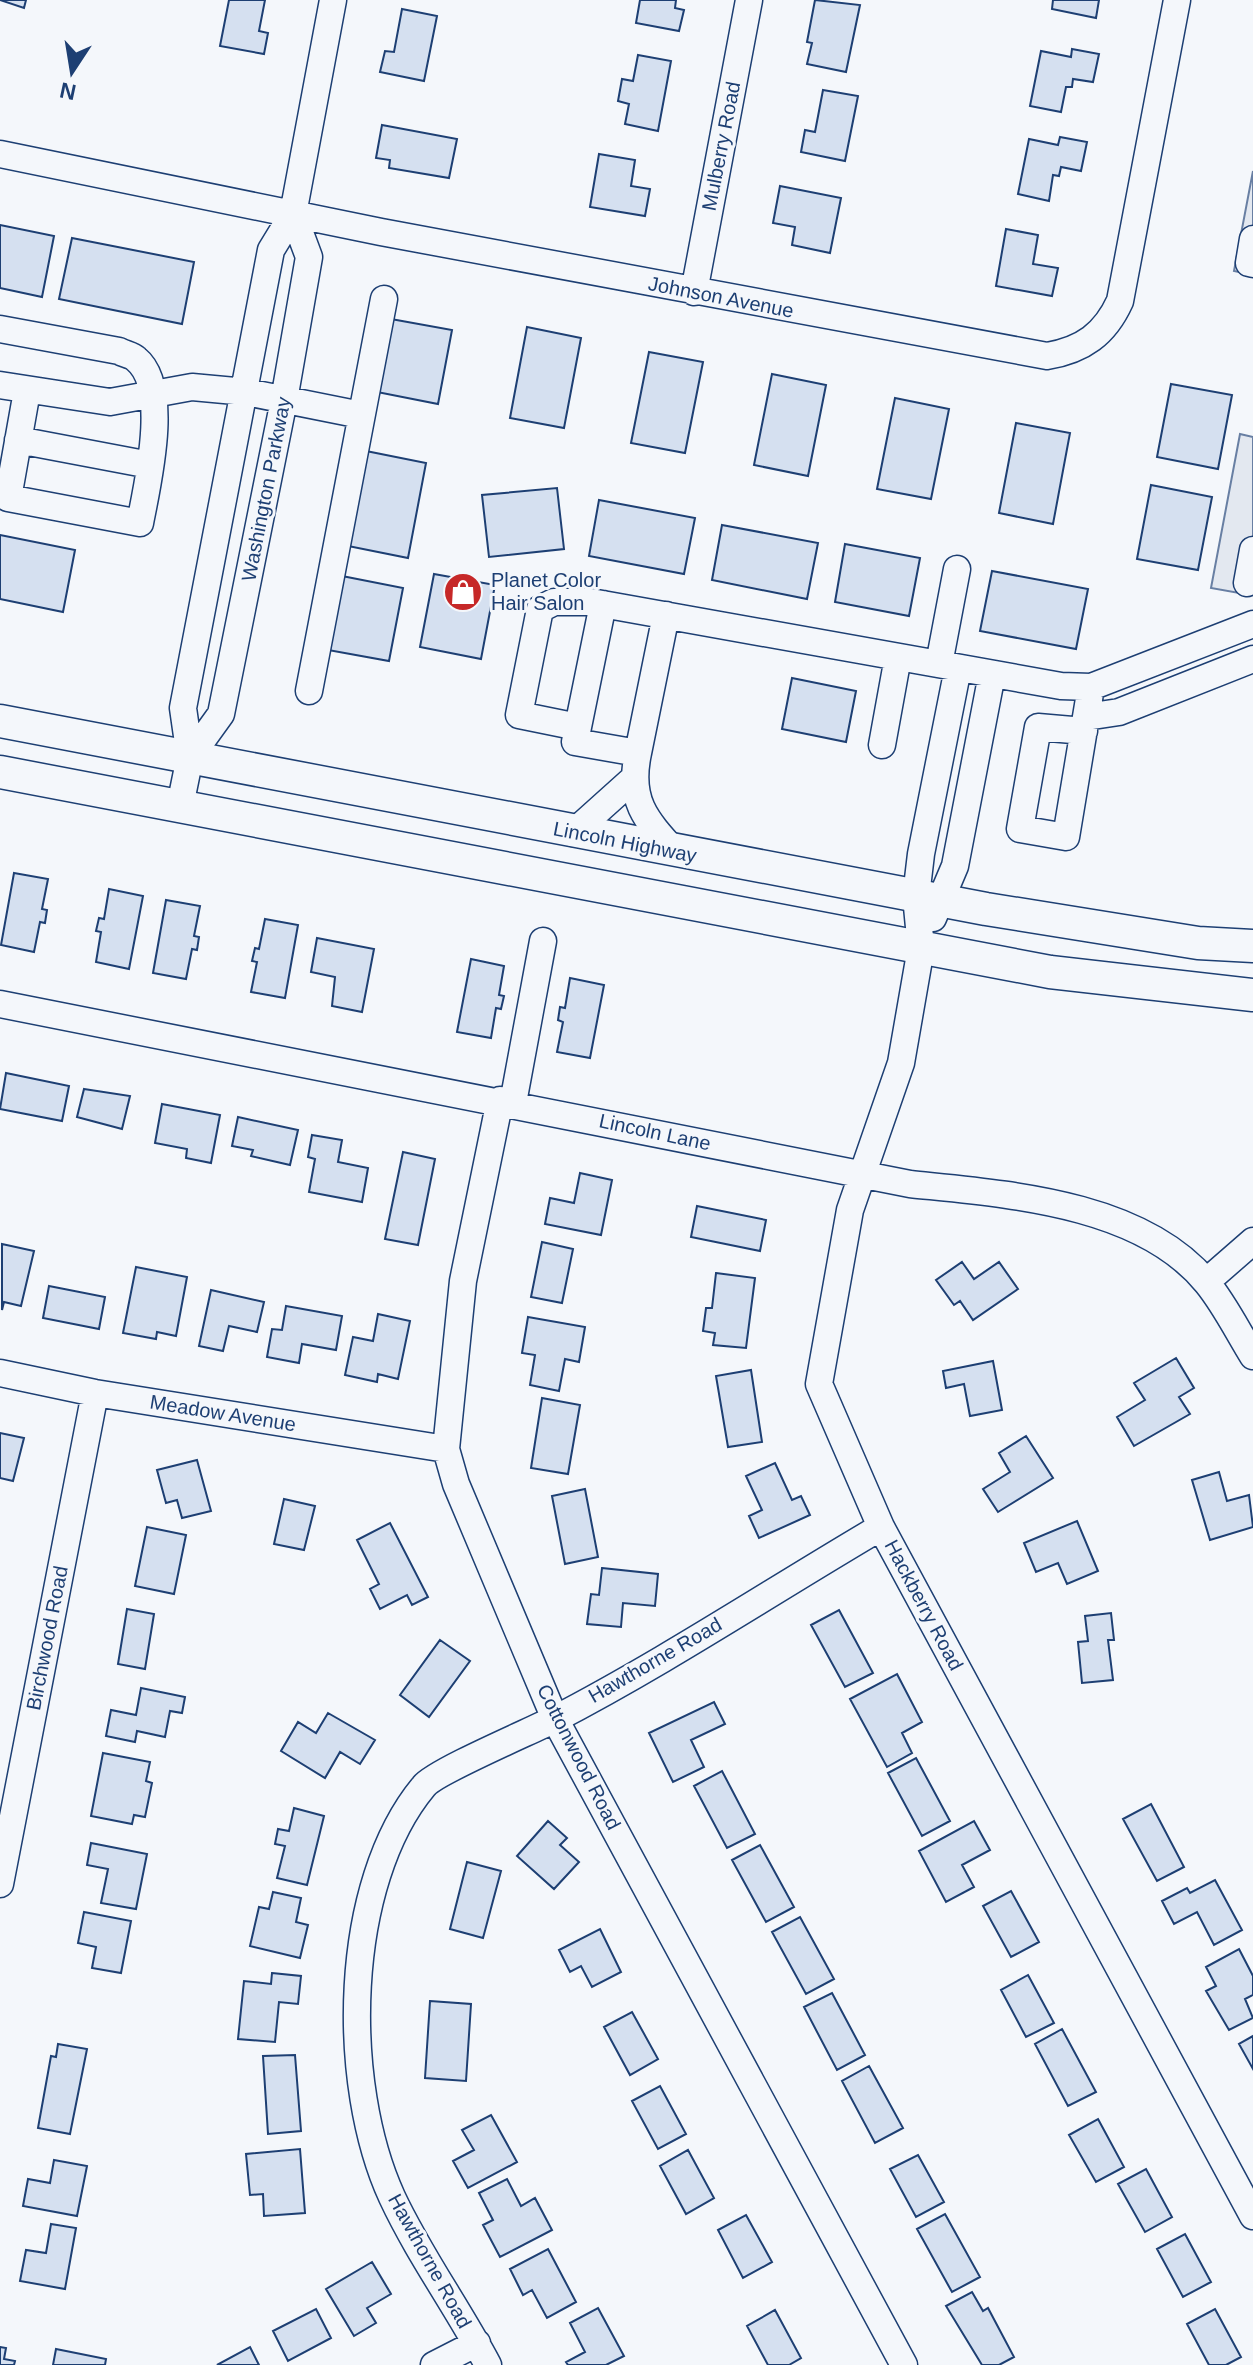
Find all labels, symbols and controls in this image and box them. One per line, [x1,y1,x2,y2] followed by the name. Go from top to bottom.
[32,32,112,112] north arrow
[58,77,78,105] text: N
[698,80,744,212] street label: Mulberry Road
[646,272,796,322] street label: Johnson Avenue
[237,395,295,583] street label: Washington Parkway
[491,569,601,614] place label: Planet Color Hair Salon
[442,571,484,613] shop icon: Planet Color Hair Salon
[551,817,699,867] street label: Lincoln Highway
[597,1109,713,1155] street label: Lincoln Lane
[148,1391,298,1435] street label: Meadow Avenue
[880,1536,968,1674] street label: Hackberry Road
[22,1564,72,1712] street label: Birchwood Road
[585,1613,725,1707] street label: Hawthorne Road
[533,1681,625,1833] street label: Cottonwood Road
[384,2190,476,2332] street label: Hawthorne Road

